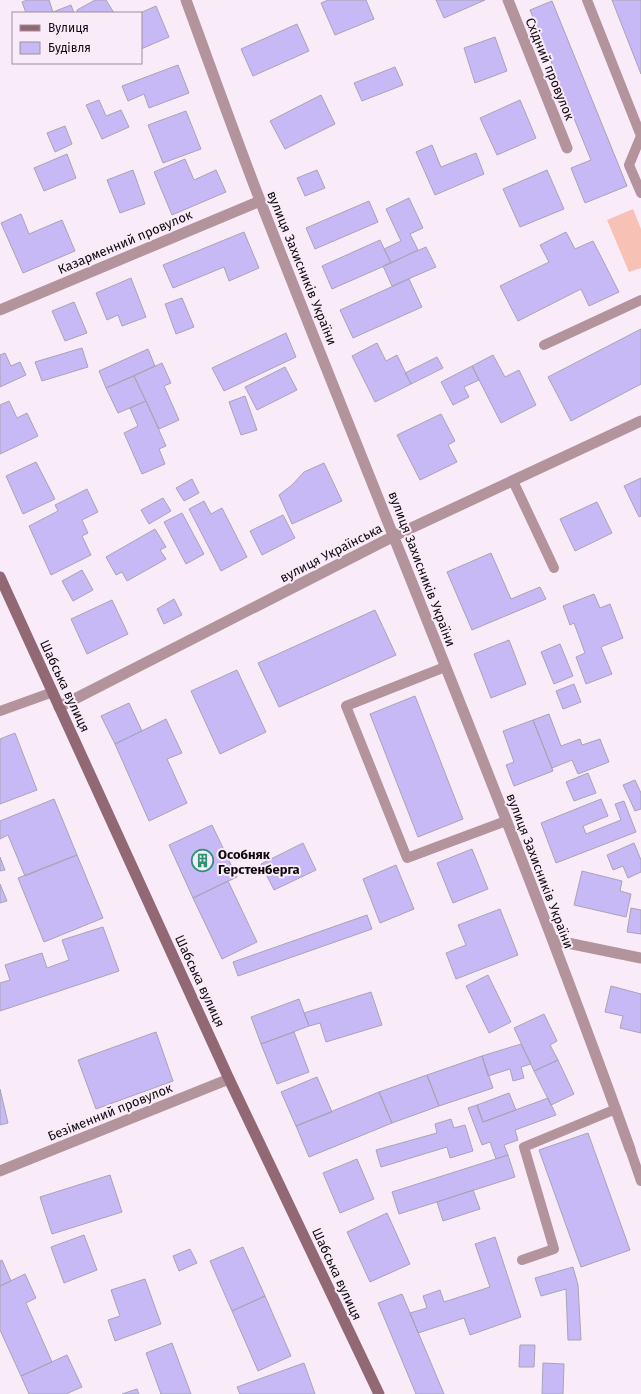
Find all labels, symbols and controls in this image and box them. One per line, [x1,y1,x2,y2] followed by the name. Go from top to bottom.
[12,12,142,64] legend
[523,16,578,123] street label: Східний провулок
[48,21,89,35] text: Вулиця
[48,41,91,55] text: Будівля
[264,189,340,347] street label: вулиця Захисників України
[56,207,195,277] street label: Казарменний провулок
[385,489,459,649] street label: вулиця Захисників України
[277,521,385,585] street label: вулиця Українська
[37,637,93,735] street label: Шабська вулиця
[503,791,577,951] street label: вулиця Захисників України
[218,847,300,877] place label: Особняк Герстенберга
[190,848,216,874] building icon: Особняк Герстенберга
[172,932,228,1030] street label: Шабська вулиця
[46,1080,175,1144] street label: Безіменний провулок
[309,1225,365,1323] street label: Шабська вулиця

